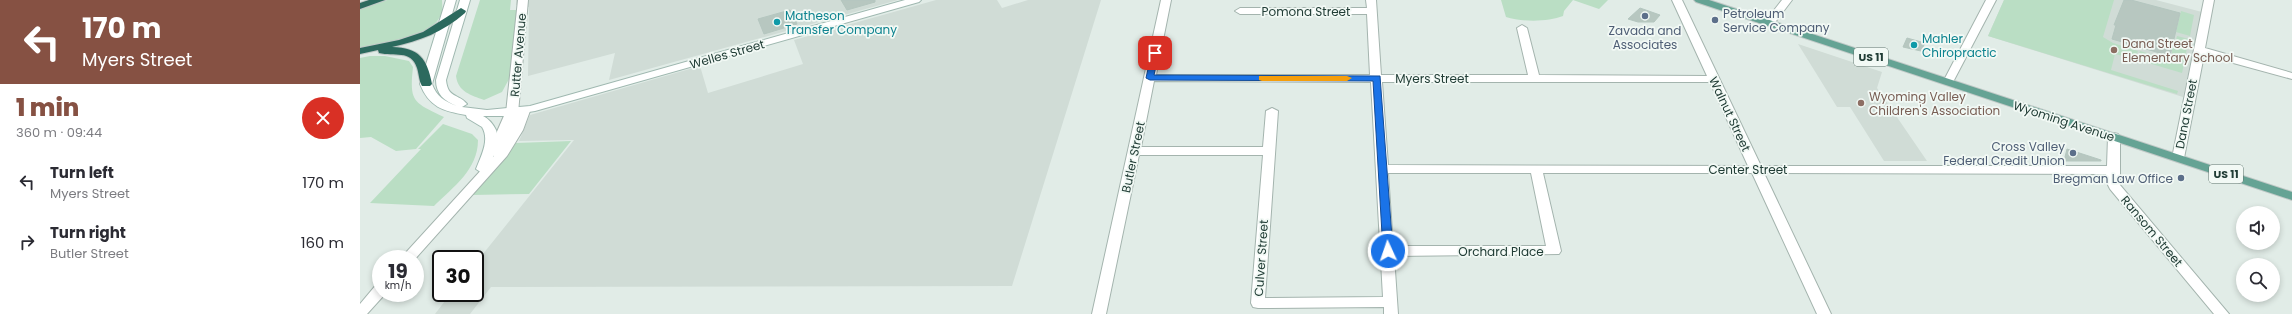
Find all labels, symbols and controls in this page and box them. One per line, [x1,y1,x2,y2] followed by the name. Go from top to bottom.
[1262,3,1350,20] street label: Pomona Street
[1723,5,1830,36] place label: Petroleum Service Company
[785,7,897,38] place label: Matheson Transfer Company
[82,9,161,48] text: 170 m
[1640,11,1650,21] marker: Zavada and Associates
[506,12,530,98] street label: Rutter Avenue
[1710,15,1720,25] marker: Petroleum Service Company
[16,16,68,68] icon: left
[772,17,782,27] marker: Matheson Transfer Company
[1609,22,1681,53] place label: Zavada and Associates
[1922,30,1997,61] place label: Mahler Chiropractic
[688,35,766,73] street label: Welles Street
[2122,35,2233,66] place label: Dana Street Elementary School
[1138,36,1172,70] pin
[1909,40,1919,50] marker: Mahler Chiropractic
[1144,42,1166,64] icon: arrive
[2109,45,2119,55] marker: Dana Street Elementary School
[82,47,192,72] text: Myers Street
[1854,48,1888,66] road number: US 11
[1395,70,1469,87] street label: Myers Street
[1705,74,1755,154] street label: Walnut Street
[2171,78,2201,150] street label: Dana Street
[1869,88,2000,119] place label: Wyoming Valley Children's Association
[16,91,79,124] text: 1 min
[302,97,344,139] button: close
[2011,97,2117,145] street label: Wyoming Avenue
[1856,98,1866,108] marker: Wyoming Valley Children's Association
[1117,120,1149,194] street label: Butler Street
[16,123,102,142] text: 360 m · 09:44
[1943,138,2065,169] place label: Cross Valley Federal Credit Union
[2068,148,2078,158] marker: Cross Valley Federal Credit Union
[1708,161,1788,178] street label: Center Street
[50,162,114,183] text: Turn left
[2209,165,2243,183] road number: US 11
[2053,170,2173,187] place label: Bregman Law Office
[16,171,38,193] icon: left
[302,172,344,193] text: 170 m
[2176,173,2186,183] marker: Bregman Law Office
[50,184,130,203] text: Myers Street
[2117,192,2187,270] street label: Ransom Street
[2236,206,2280,302] map controls
[2236,206,2280,250] button: sound
[1250,219,1272,297] street label: Culver Street
[50,222,126,243] text: Turn right
[1367,230,1409,272] position arrow
[16,231,38,253] icon: right
[301,232,344,253] text: 160 m
[1458,243,1544,260] street label: Orchard Place
[50,244,129,263] text: Butler Street
[432,250,484,302] speed limit sign: 30
[388,257,408,285] text: 19
[2236,258,2280,302] button: search
[385,278,411,293] text: km/h

